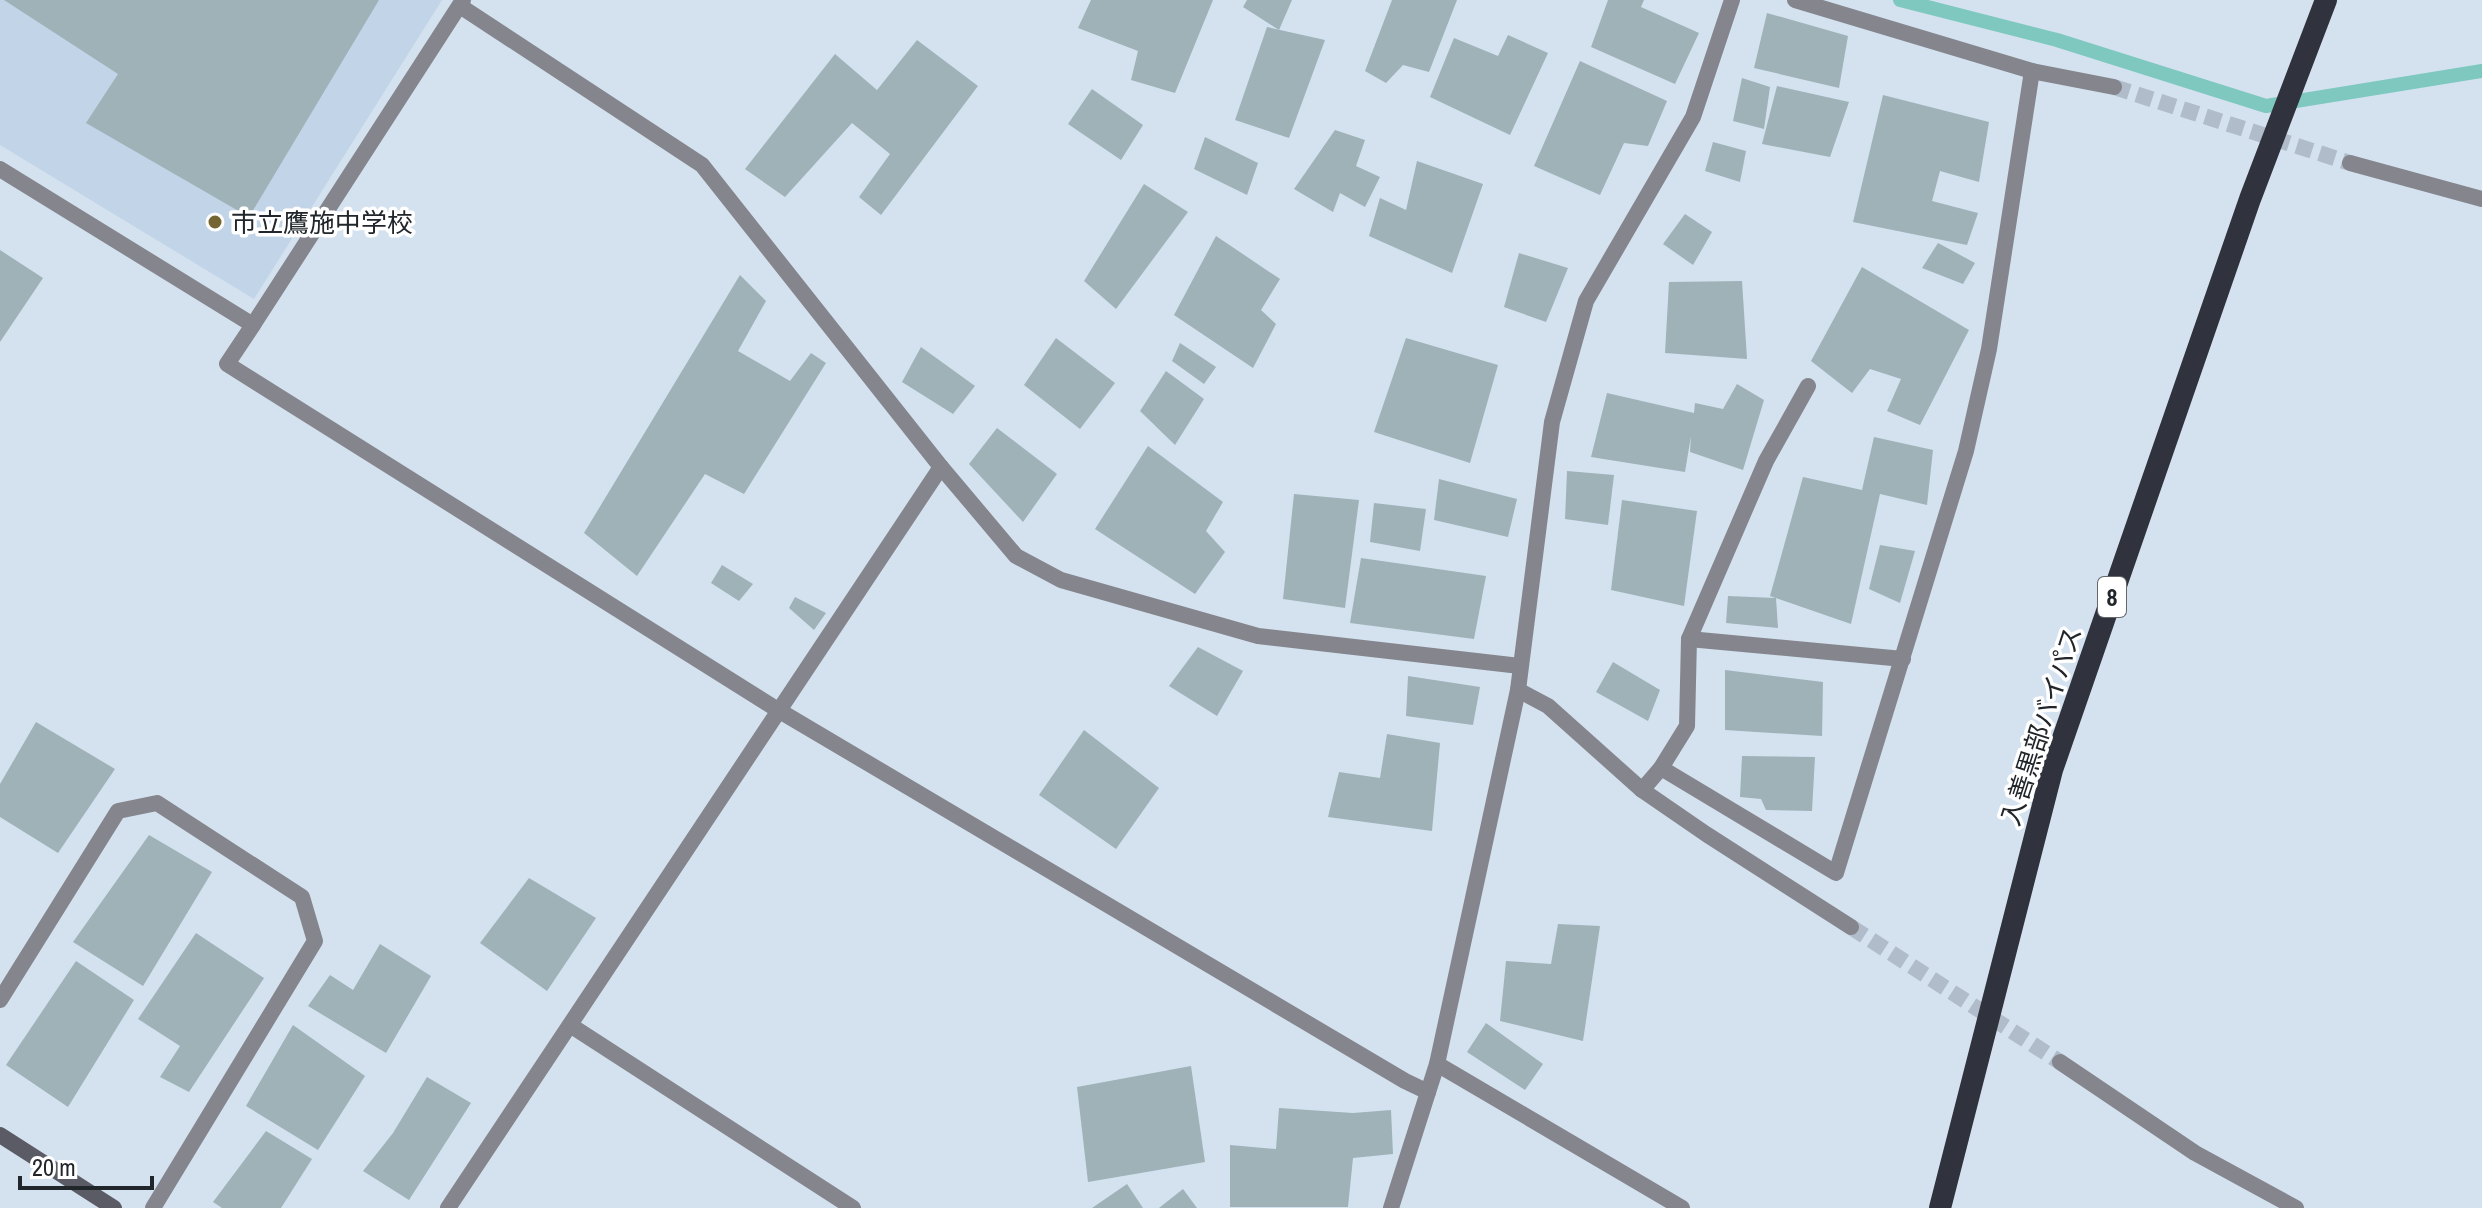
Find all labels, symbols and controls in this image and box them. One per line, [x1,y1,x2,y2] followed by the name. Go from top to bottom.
[231,205,413,240] place label: 市立鷹施中学校
[206,213,224,231] marker: 市立鷹施中学校
[2098,577,2126,617] road number: 8
[1992,622,2090,830] street label: 入善黒部バイパス
[20,1140,152,1190] scale bar
[32,1151,76,1183] text: 20 m

